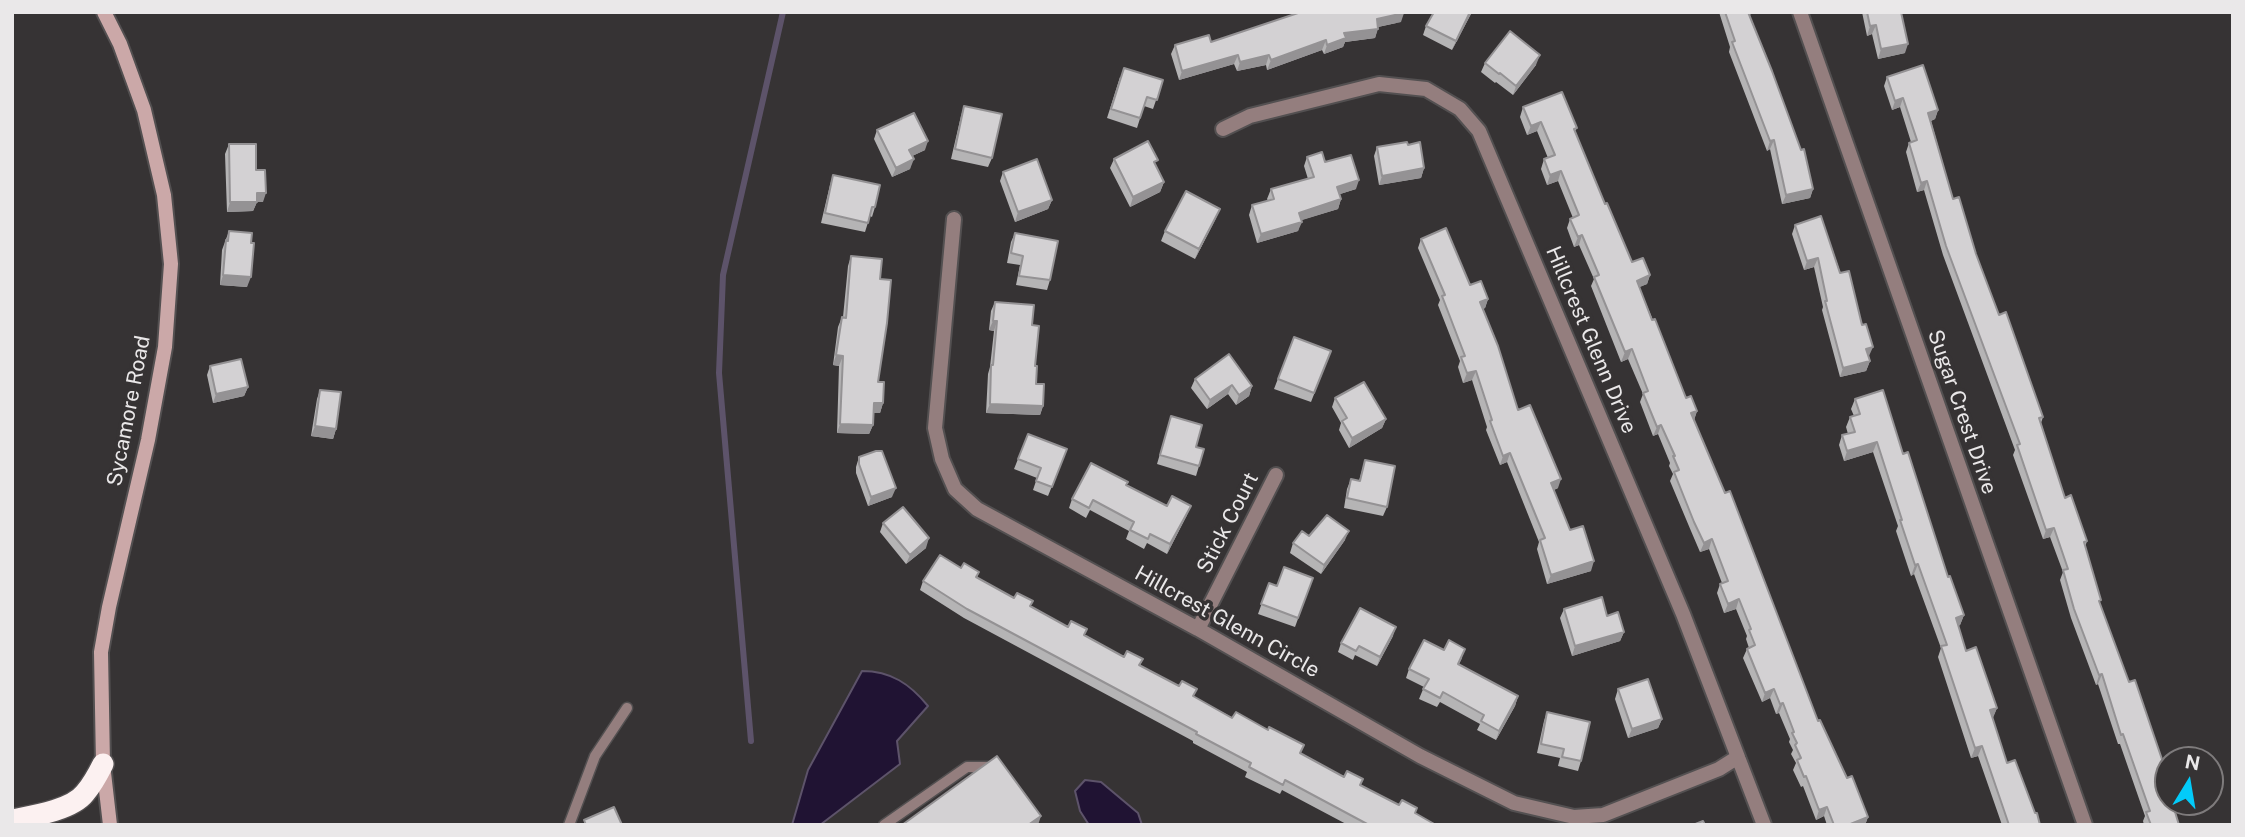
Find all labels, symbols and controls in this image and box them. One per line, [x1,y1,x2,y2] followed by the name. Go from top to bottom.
[1540,243,1642,437] street label: Hillcrest Glenn Drive
[1922,327,2002,497] street label: Sugar Crest Drive
[102,334,156,488] street label: Sycamore Road
[1192,468,1264,578] street label: Stick Court
[1130,561,1324,683] street label: Hillcrest Glenn Circle
[2154,746,2224,816] north arrow
[2183,750,2202,775] text: N

